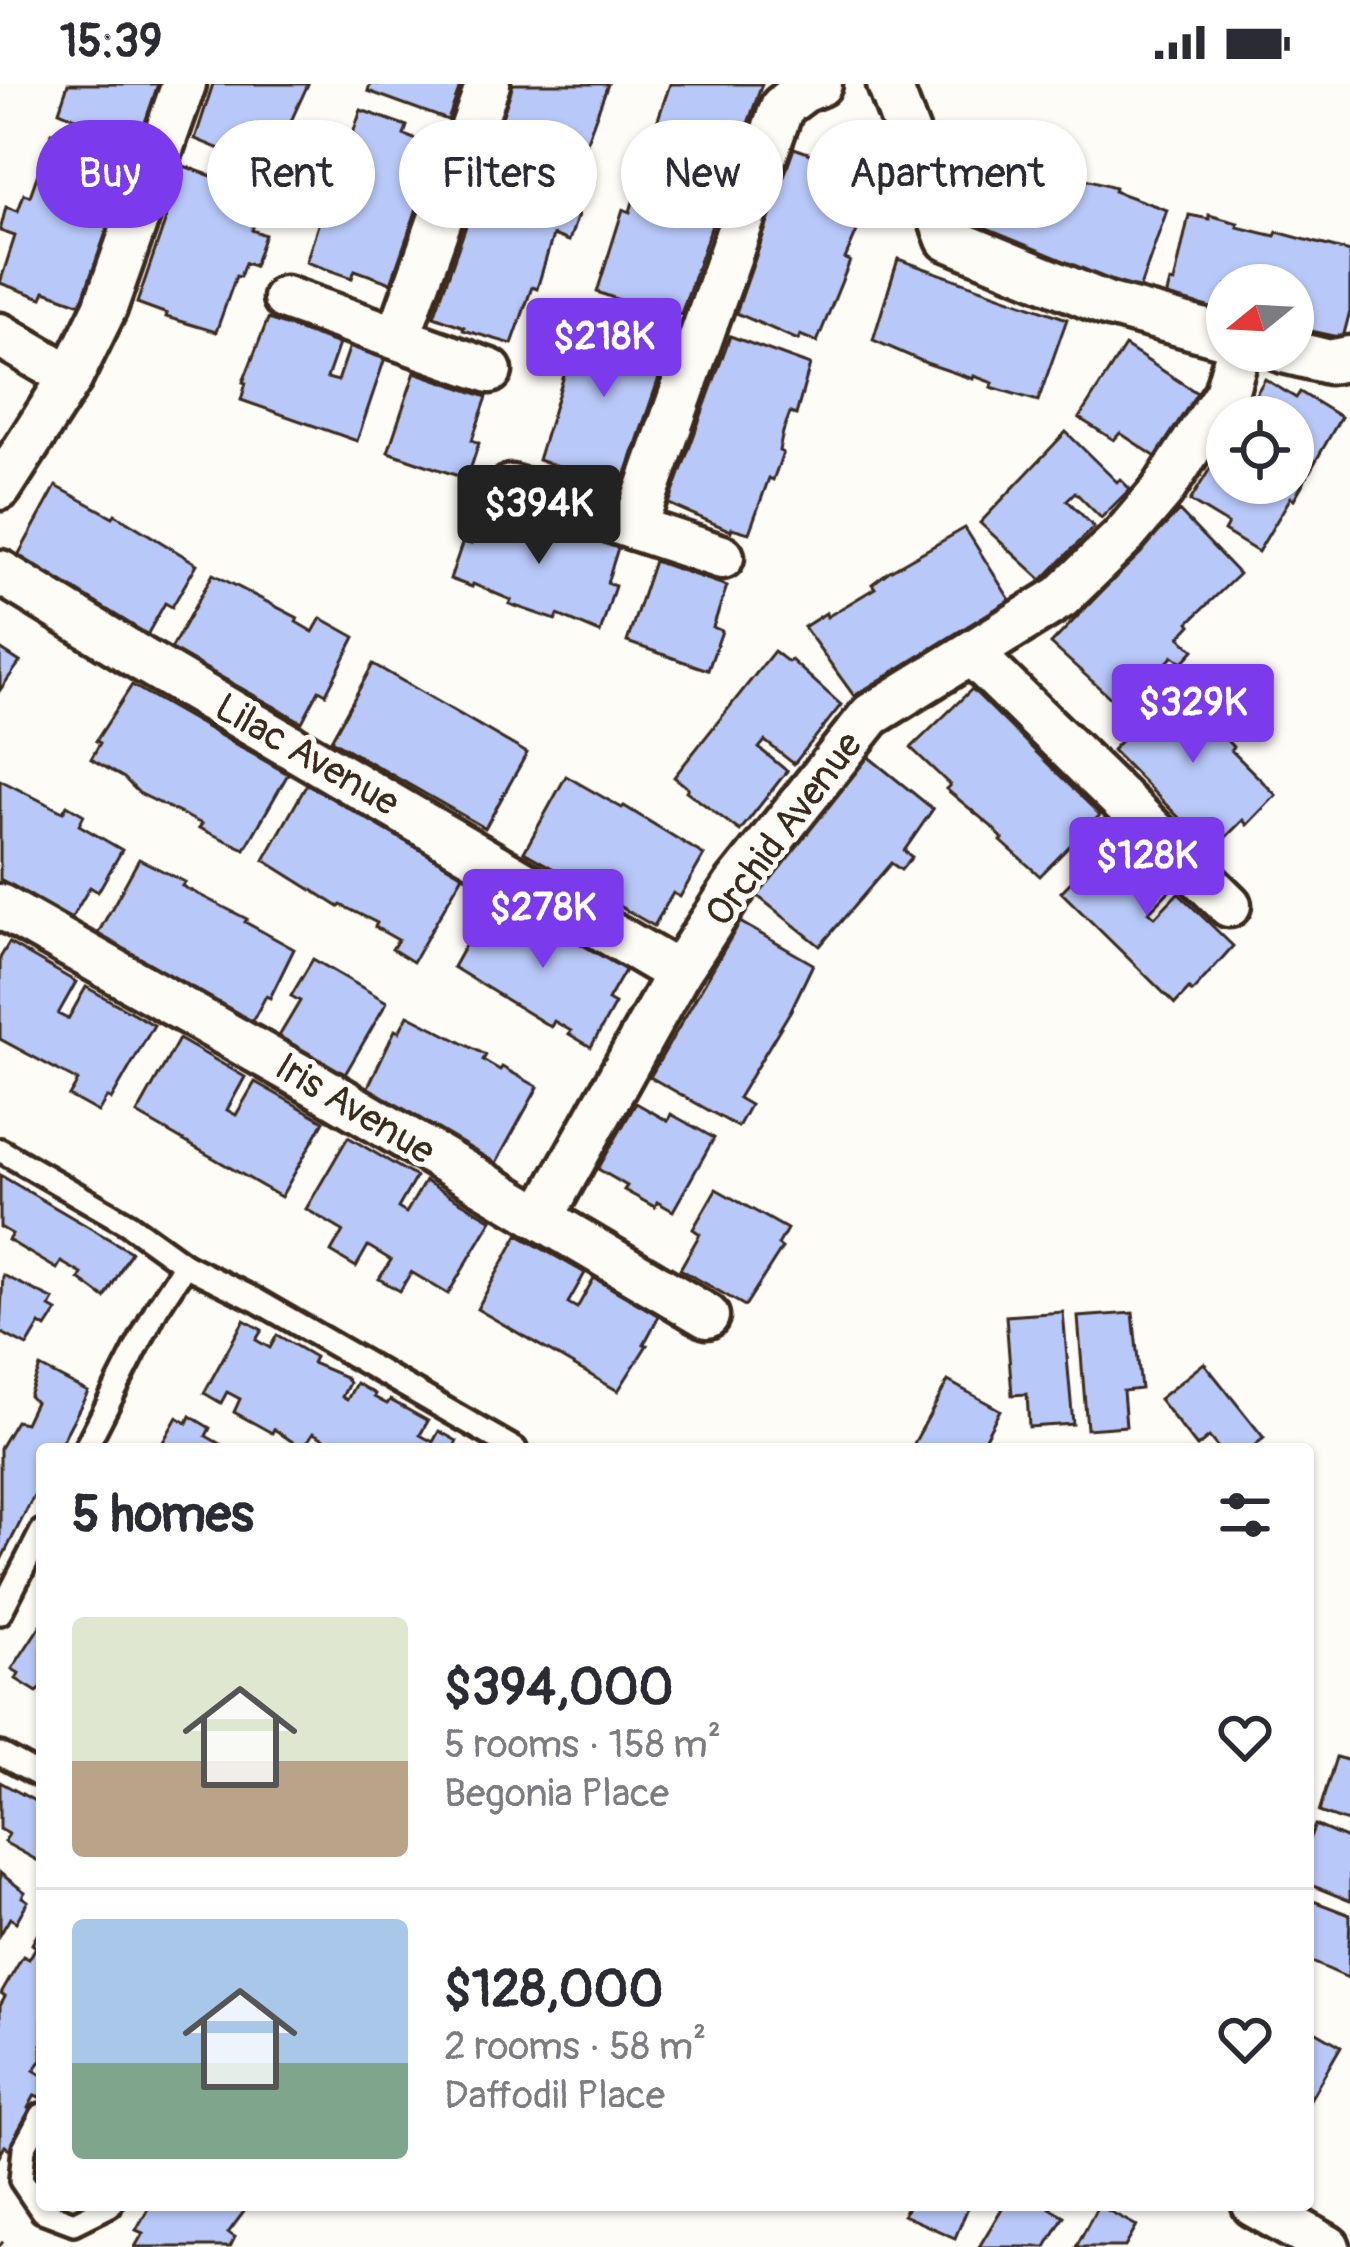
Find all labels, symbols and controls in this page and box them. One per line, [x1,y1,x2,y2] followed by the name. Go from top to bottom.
[60,14,162,70] text: 15:39
[36,120,183,228] chip: Buy
[207,120,375,228] chip: Rent
[399,120,597,228] chip: Filters
[621,120,783,228] chip: New
[807,120,1087,228] chip: Apartment
[1206,264,1314,372] north arrow
[1206,264,1314,504] map controls
[520,298,688,400] pin: $218K
[553,312,655,361] text: $218K
[1206,396,1314,504] button: locate
[455,465,623,567] pin: $394K
[484,479,594,528] text: $394K
[1109,664,1277,766] pin: $329K
[1139,678,1247,727] text: $329K
[206,683,408,827] street label: Lilac Avenue
[695,722,873,936] street label: Orchid Avenue
[1063,817,1231,919] pin: $128K
[1096,831,1198,880] text: $128K
[459,869,627,971] pin: $278K
[490,883,596,932] text: $278K
[266,1042,444,1176] street label: Iris Avenue
[1212,1482,1278,1548] icon: filters
[72,1483,254,1547] text: 5 homes
[444,1656,673,1720] text: $394,000
[168,1665,312,1809] icon: home
[1212,1704,1278,1770] icon: heart
[444,1720,721,1769] text: 5 rooms · 158 m²
[444,1769,669,1818] text: Begonia Place
[444,1958,663,2022] text: $128,000
[168,1967,312,2111] icon: home
[1212,2006,1278,2072] icon: heart
[444,2022,706,2071] text: 2 rooms · 58 m²
[444,2071,665,2120] text: Daffodil Place

